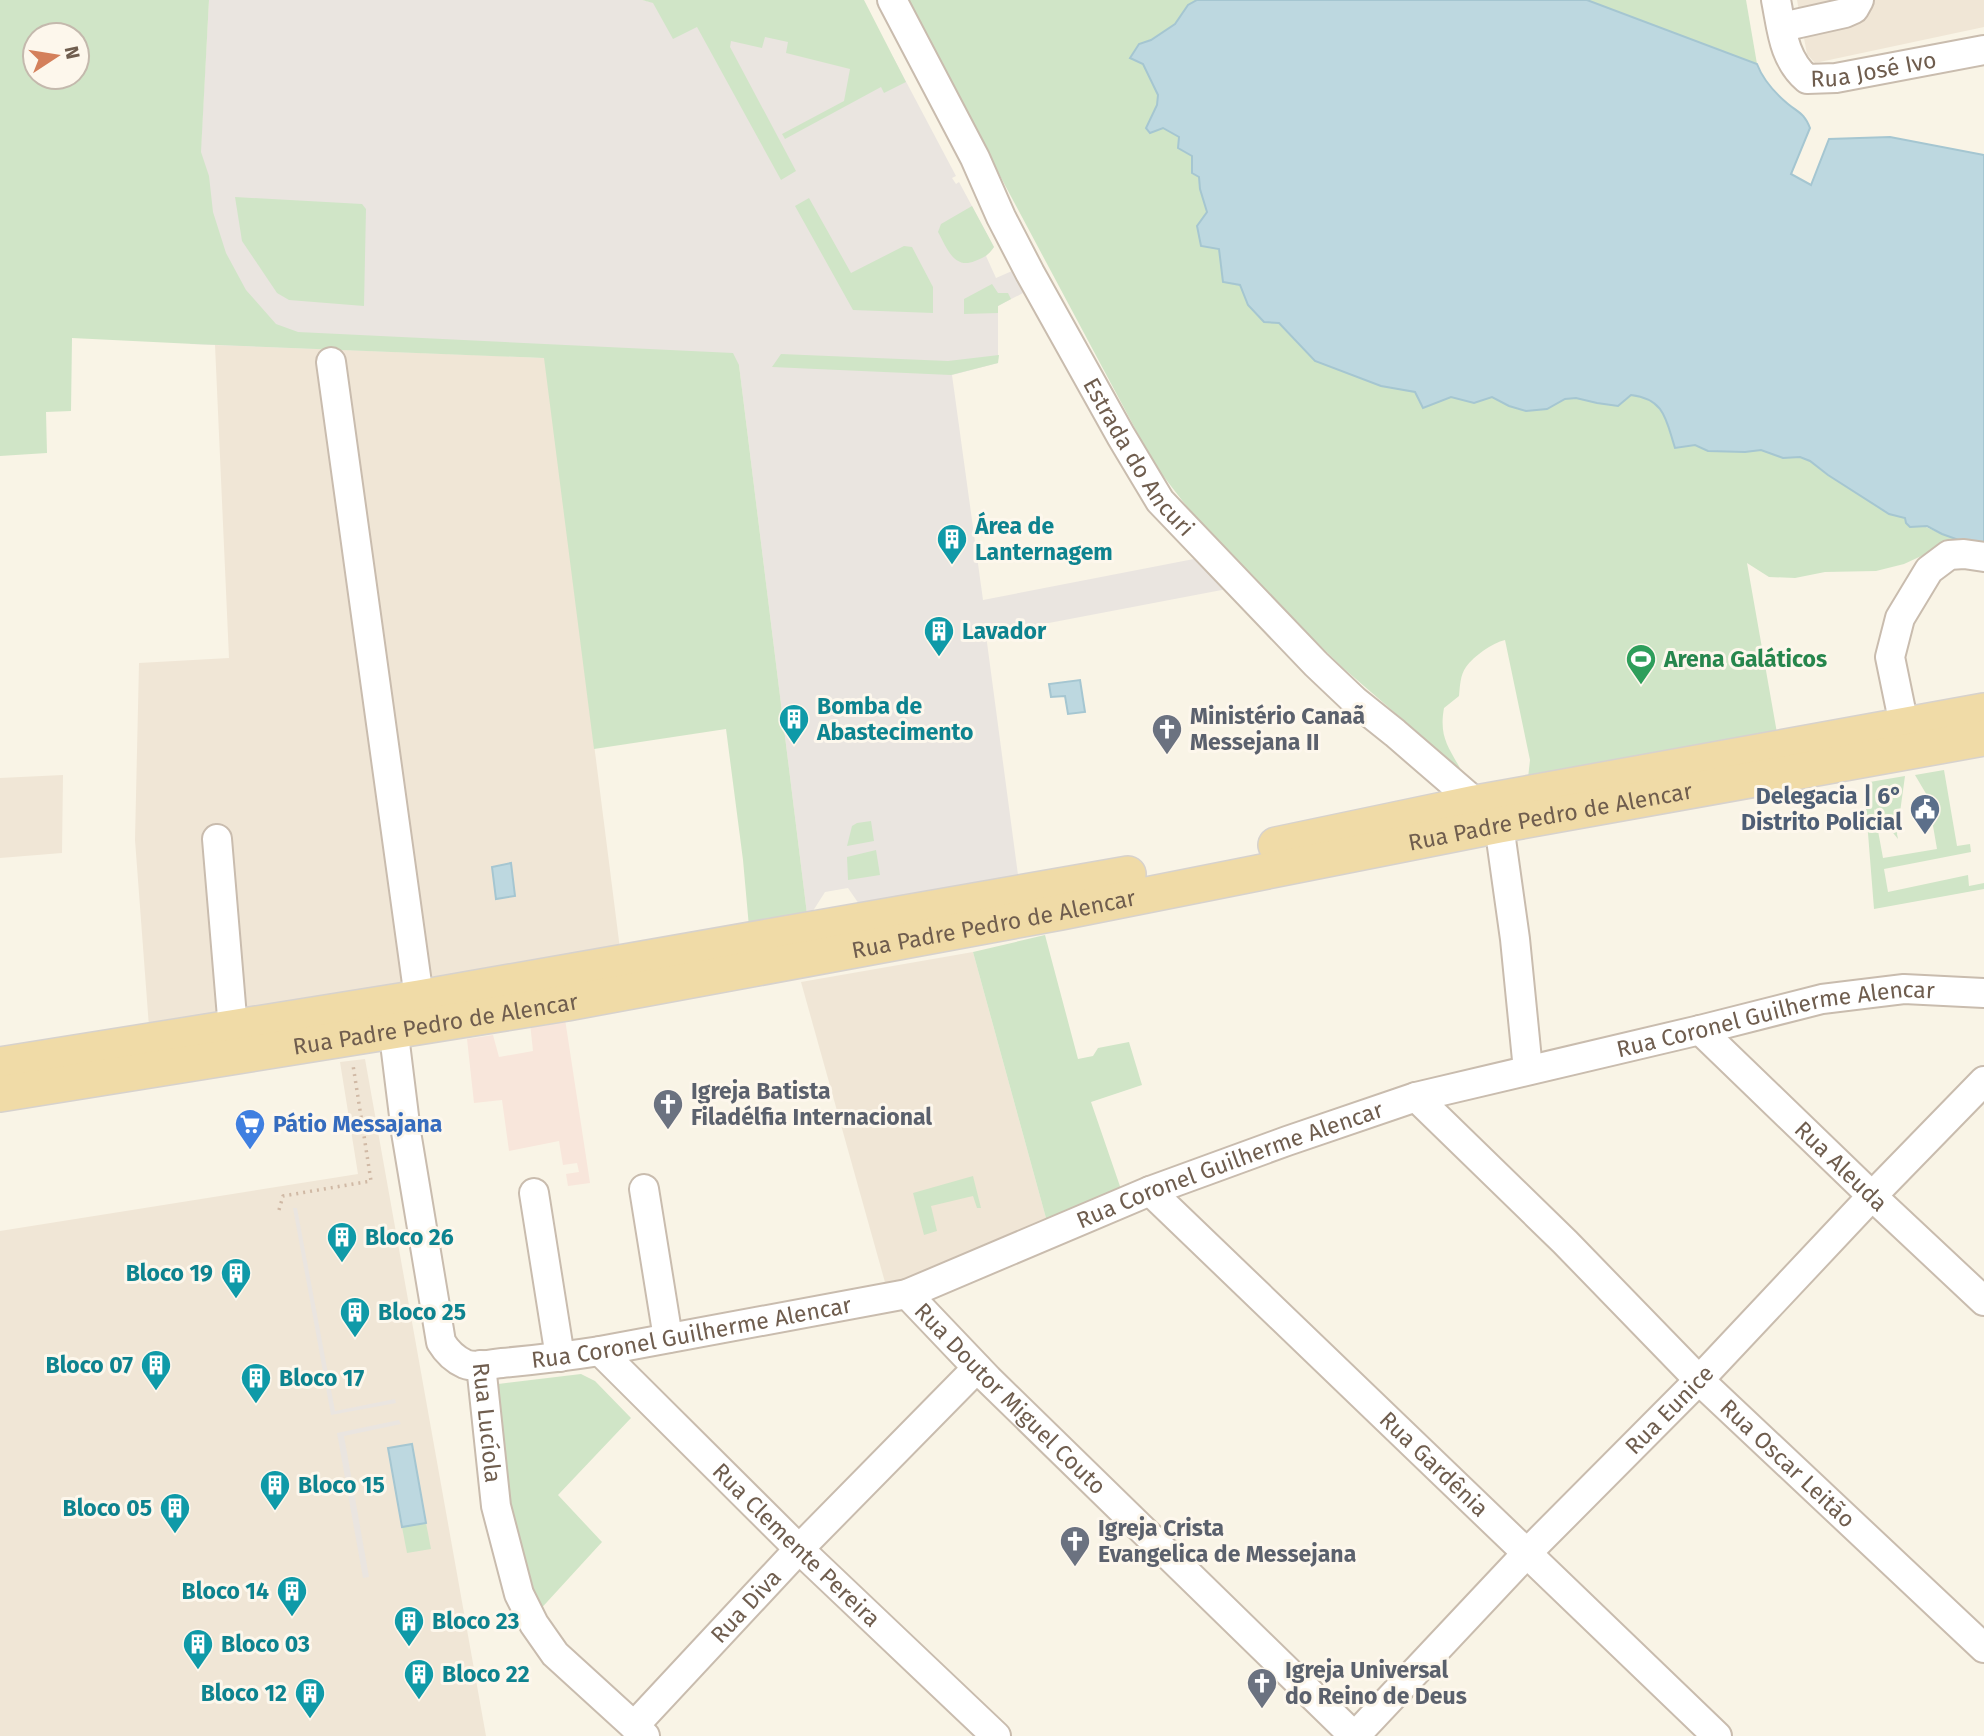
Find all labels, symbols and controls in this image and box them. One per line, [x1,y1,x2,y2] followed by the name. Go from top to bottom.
[21,21,91,91] north arrow
[60,44,85,61] text: N
[1810,45,1939,93] street label: Rua José Ivo
[1077,373,1200,542] street label: Estrada do Ancuri
[974,511,1113,566] place label: Área de Lanternagem
[935,522,969,566] building icon: Área de Lanternagem
[922,614,956,658] building icon: Lavador
[962,617,1047,645] place label: Lavador
[1624,642,1658,686] sports icon: Arena Galáticos
[1663,645,1827,673] place label: Arena Galáticos
[816,692,974,746] place label: Bomba de Abastecimento
[777,702,811,746] building icon: Bomba de Abastecimento
[1190,702,1365,756] place label: Ministério Canaã Messejana II
[1150,712,1184,756] church icon: Ministério Canaã Messejana II
[1406,777,1695,857] street label: Rua Padre Pedro de Alencar
[1741,782,1902,836] place label: Delegacia | 6° Distrito Policial
[1908,792,1942,836] public building icon: Delegacia | 6° Distrito Policial
[849,884,1138,964] street label: Rua Padre Pedro de Alencar
[1614,975,1936,1063] street label: Rua Coronel Guilherme Alencar
[291,987,580,1061] street label: Rua Padre Pedro de Alencar
[691,1077,932,1131] place label: Igreja Batista Filadélfia Internacional
[651,1087,685,1131] church icon: Igreja Batista Filadélfia Internacional
[1072,1095,1387,1235] street label: Rua Coronel Guilherme Alencar
[233,1107,267,1151] supermarket icon: Pátio Messajana
[273,1110,442,1138] place label: Pátio Messajana
[1789,1115,1893,1217] street label: Rua Aleuda
[325,1220,359,1264] building icon: Bloco 26
[365,1223,454,1251] place label: Bloco 26
[219,1256,253,1300] building icon: Bloco 19
[126,1259,213,1287] place label: Bloco 19
[530,1291,854,1374] street label: Rua Coronel Guilherme Alencar
[338,1295,372,1339] building icon: Bloco 25
[909,1297,1112,1500] street label: Rua Doutor Miguel Couto
[378,1298,466,1326] place label: Bloco 25
[139,1348,173,1392] building icon: Bloco 07
[45,1351,133,1379] place label: Bloco 07
[1619,1359,1720,1460] street label: Rua Eunice
[239,1361,273,1405] building icon: Bloco 17
[467,1361,507,1484] street label: Rua Lucíola
[279,1364,364,1392] place label: Bloco 17
[1714,1393,1861,1534] street label: Rua Oscar Leitão
[1374,1405,1494,1523] street label: Rua Gardênia
[707,1457,886,1633] street label: Rua Clemente Pereira
[258,1468,292,1512] building icon: Bloco 15
[298,1471,385,1499] place label: Bloco 15
[158,1491,192,1535] building icon: Bloco 05
[62,1494,152,1522] place label: Bloco 05
[1098,1514,1356,1568] place label: Igreja Crista Evangelica de Messejana
[1058,1524,1092,1568] church icon: Igreja Crista Evangelica de Messejana
[705,1563,787,1649] street label: Rua Diva
[275,1574,309,1618] building icon: Bloco 14
[182,1577,269,1605] place label: Bloco 14
[392,1604,426,1648] building icon: Bloco 23
[432,1607,520,1635] place label: Bloco 23
[181,1627,215,1671] building icon: Bloco 03
[221,1630,310,1658] place label: Bloco 03
[1285,1656,1467,1710] place label: Igreja Universal do Reino de Deus
[402,1657,436,1701] building icon: Bloco 22
[442,1660,530,1688] place label: Bloco 22
[1245,1666,1279,1710] church icon: Igreja Universal do Reino de Deus
[293,1676,327,1720] building icon: Bloco 12
[201,1679,287,1707] place label: Bloco 12

